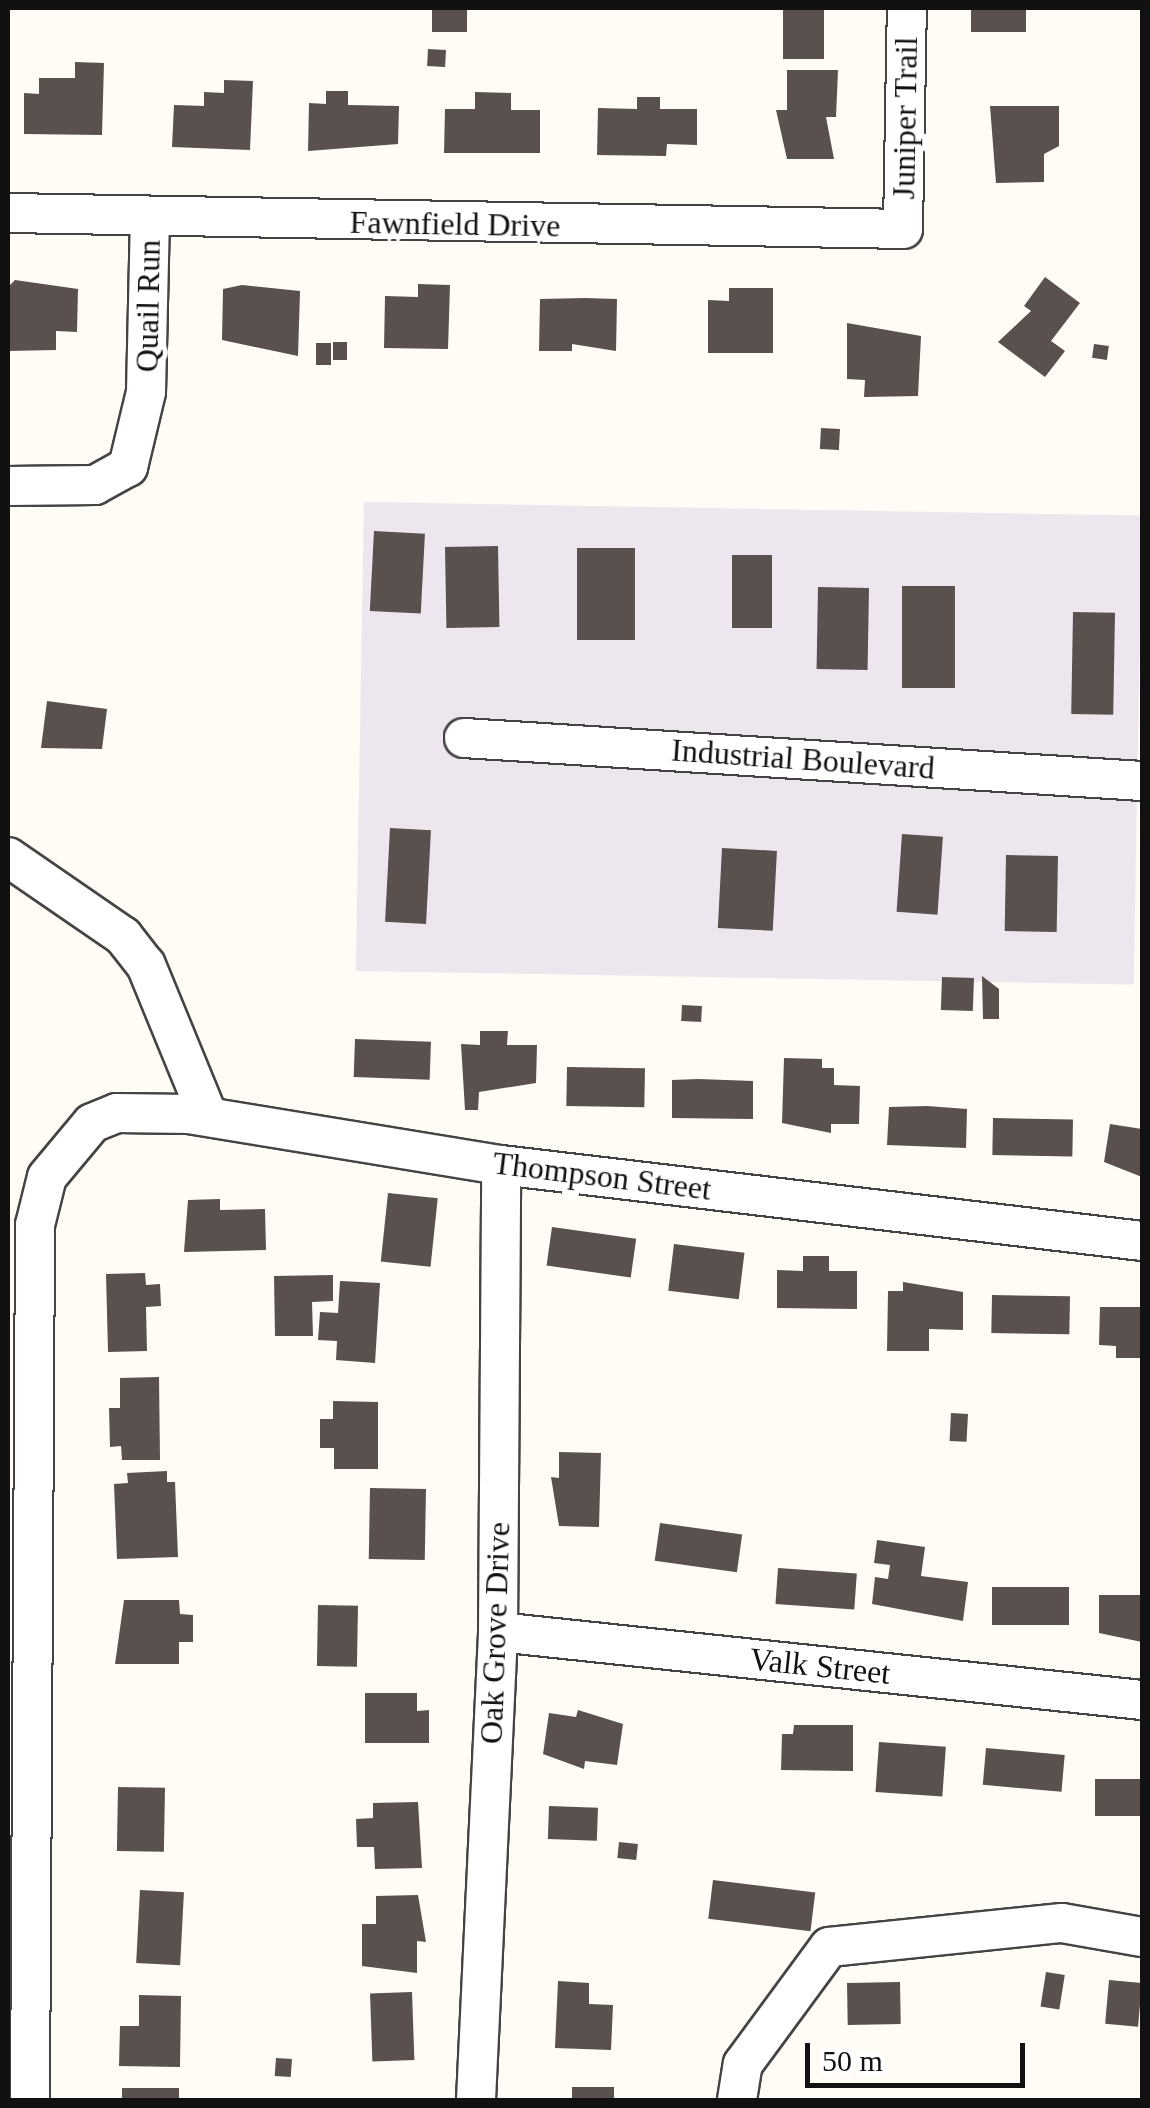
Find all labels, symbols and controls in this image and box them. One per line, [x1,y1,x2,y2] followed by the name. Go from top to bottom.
[884,36,926,200] street label: Juniper Trail
[349,203,561,245] street label: Fawnfield Drive
[128,239,168,373] street label: Quail Run
[670,731,936,787] street label: Industrial Boulevard
[491,1144,713,1208] street label: Thompson Street
[472,1521,518,1745] street label: Oak Grove Drive
[748,1640,892,1692] street label: Valk Street
[810,2023,1030,2085] scale bar
[822,2044,883,2077] text: 50 m

